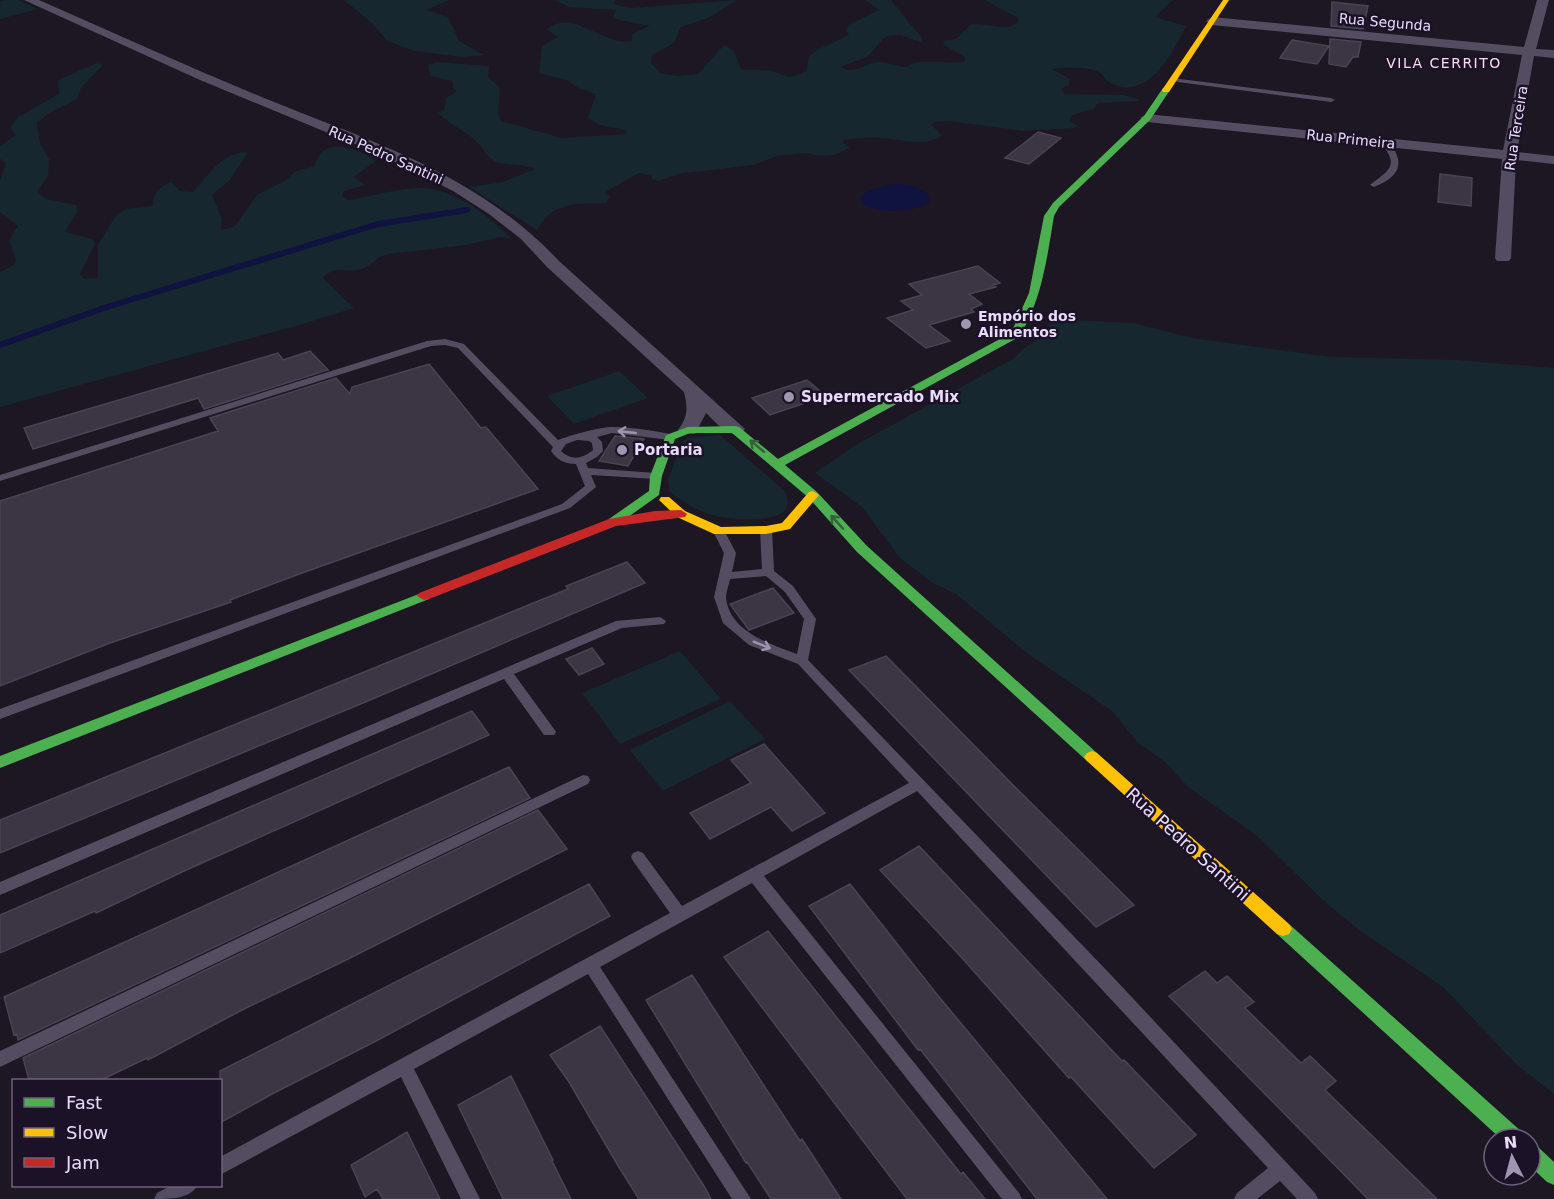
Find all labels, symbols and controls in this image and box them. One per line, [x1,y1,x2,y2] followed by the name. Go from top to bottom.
[1338,10,1432,34] street label: Rua Segunda
[1386,55,1502,71] district label: VILA CERRITO
[1501,84,1531,172] street label: Rua Terceira
[326,123,446,187] street label: Rua Pedro Santini
[1306,126,1396,152] street label: Rua Primeira
[978,308,1076,340] place label: Empório dos Alimentos
[959,317,973,331] marker: Empório dos Alimentos
[801,388,959,406] place label: Supermercado Mix
[782,390,796,404] marker: Supermercado Mix
[618,426,638,437] one-way arrow
[749,440,765,453] one-way arrow
[634,441,703,459] place label: Portaria
[615,443,629,457] marker: Portaria
[830,515,844,530] one-way arrow
[752,640,770,651] one-way arrow
[1122,783,1254,905] street label: Rua Pedro Santini
[12,1079,222,1187] legend
[66,1092,102,1113] text: Fast
[66,1122,108,1143] text: Slow
[1482,1127,1542,1187] north arrow
[1503,1132,1518,1153] text: N
[65,1152,100,1173] text: Jam

